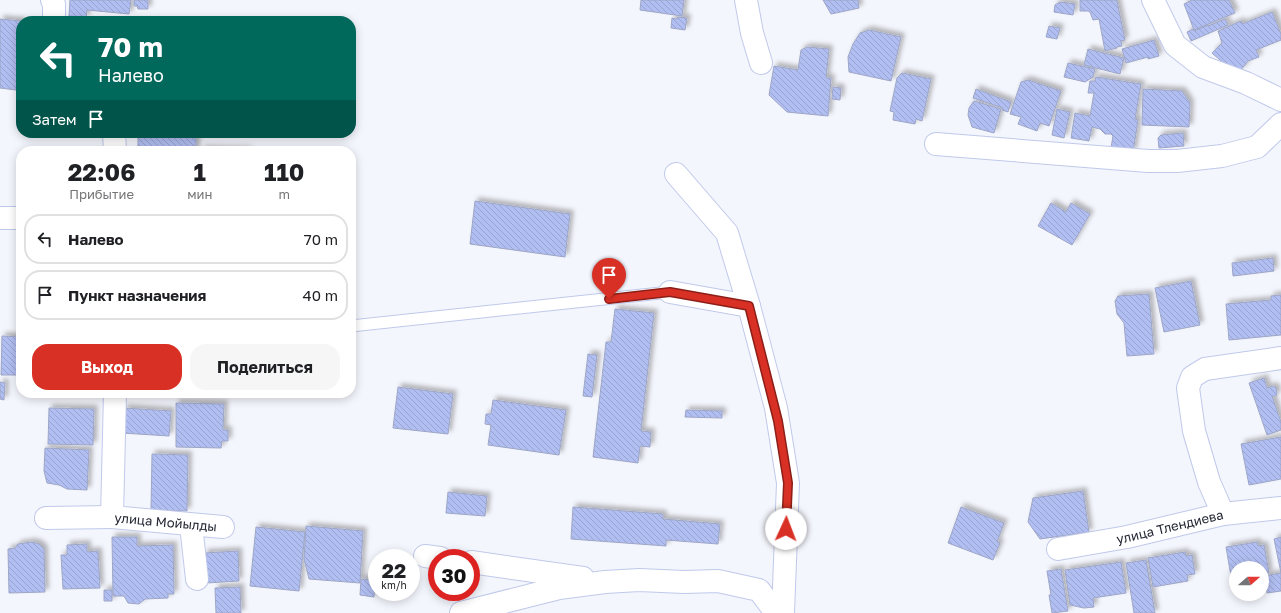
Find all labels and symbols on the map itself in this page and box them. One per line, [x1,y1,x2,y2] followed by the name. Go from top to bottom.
[592,258,626,299] pin
[1115,506,1225,547] street label: улица Тлендиева
[765,508,807,550] position arrow
[114,509,218,534] street label: улица Мойылды
[428,549,480,601] speed limit sign: 30
[1229,561,1269,601] north arrow

